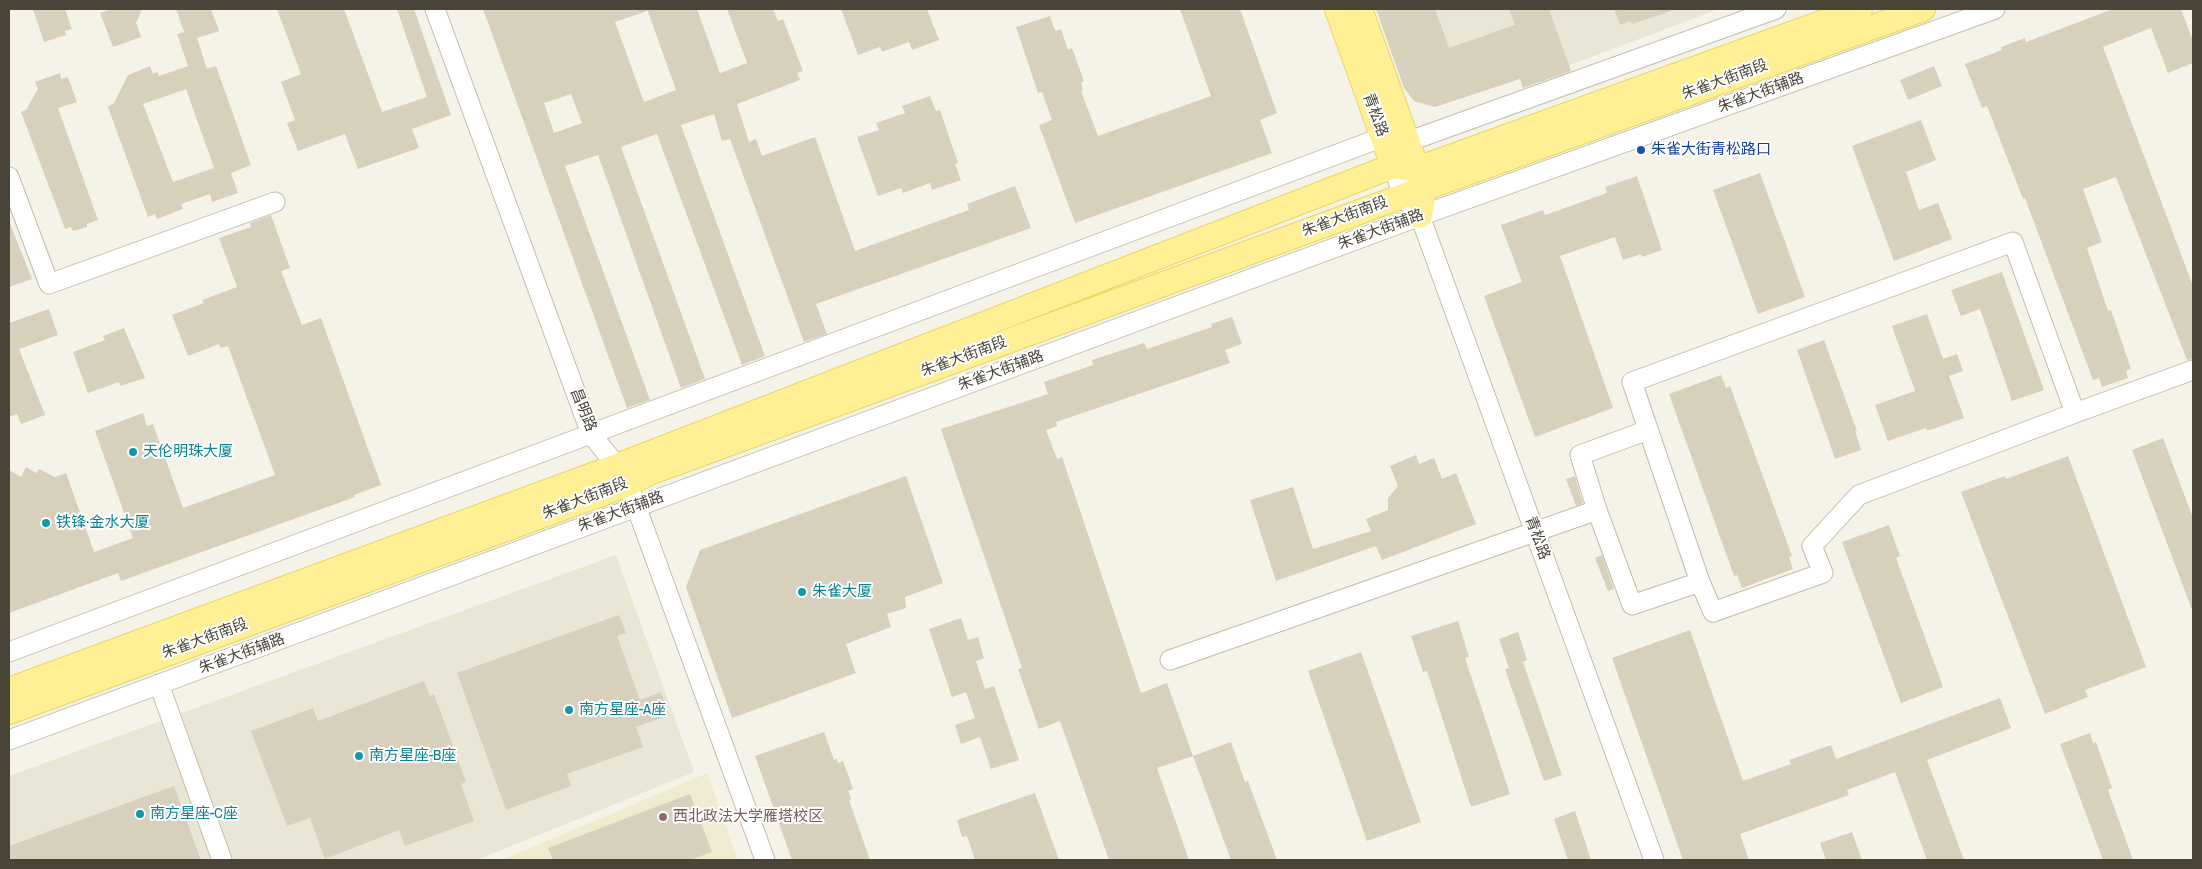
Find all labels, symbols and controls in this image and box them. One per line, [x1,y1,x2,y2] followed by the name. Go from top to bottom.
[1680,56,1770,104] street label: 朱雀大街南段
[1716,69,1806,117] street label: 朱雀大街辅路
[1359,91,1391,139] street label: 青松路
[1651,141,1771,159] place label: 朱雀大街青松路口
[1635,144,1647,156] marker: 朱雀大街青松路口
[1300,193,1390,241] street label: 朱雀大街南段
[1336,206,1426,254] street label: 朱雀大街辅路
[919,333,1009,381] street label: 朱雀大街南段
[956,347,1046,395] street label: 朱雀大街辅路
[566,386,600,434] street label: 昌明路
[143,443,233,461] place label: 天伦明珠大厦
[127,446,139,458] marker: 天伦明珠大厦
[540,474,630,524] street label: 朱雀大街南段
[576,488,666,536] street label: 朱雀大街辅路
[56,514,149,532] place label: 铁锋·金水大厦
[1521,514,1553,562] street label: 青松路
[40,517,52,529] marker: 铁锋·金水大厦
[812,583,872,601] place label: 朱雀大厦
[796,586,808,598] marker: 朱雀大厦
[160,615,250,663] street label: 朱雀大街南段
[197,630,287,678] street label: 朱雀大街辅路
[579,701,666,719] place label: 南方星座-A座
[563,704,575,716] marker: 南方星座-A座
[369,747,456,765] place label: 南方星座-B座
[353,750,365,762] marker: 南方星座-B座
[150,805,238,823] place label: 南方星座-C座
[134,808,146,820] marker: 南方星座-C座
[673,808,823,826] place label: 西北政法大学雁塔校区
[657,811,669,823] marker: 西北政法大学雁塔校区

